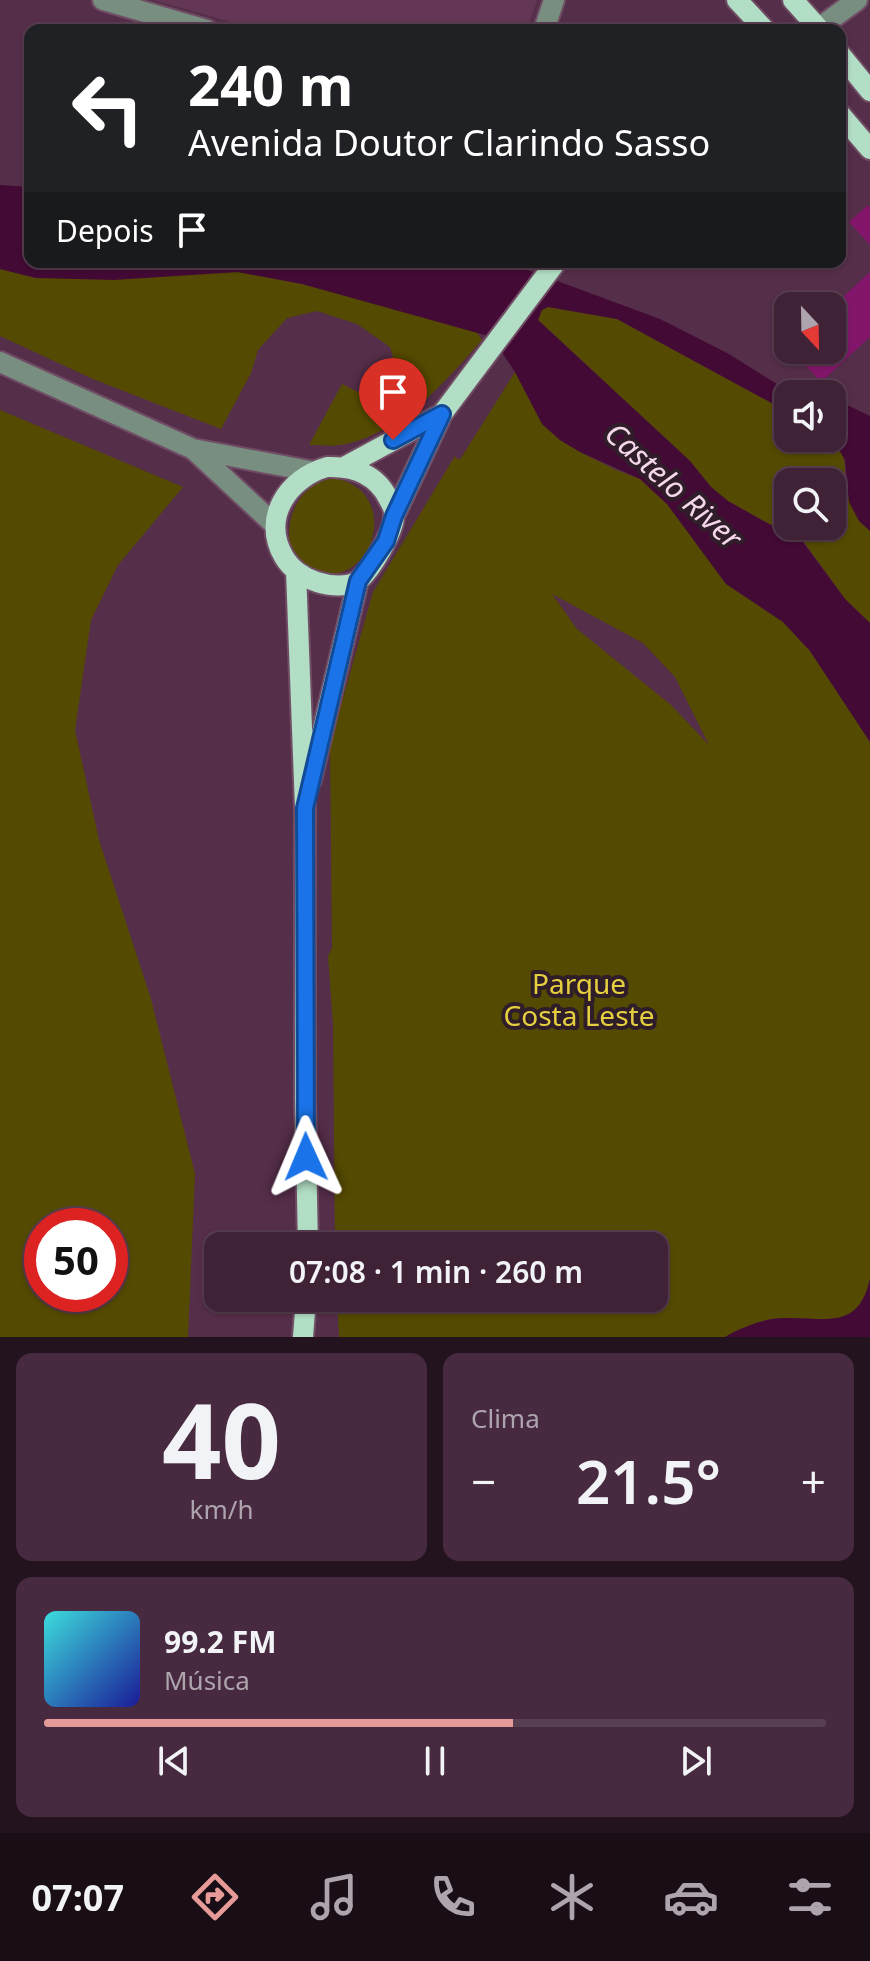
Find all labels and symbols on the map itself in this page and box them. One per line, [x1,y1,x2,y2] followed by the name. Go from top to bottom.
[774,292,846,364] north arrow
[359,358,427,440] pin
[597,413,752,558] water label: Castelo River
[504,964,654,1034] park label: Parque Costa Leste
[264,1115,348,1199] position arrow
[24,1208,128,1312] speed limit sign: 50

